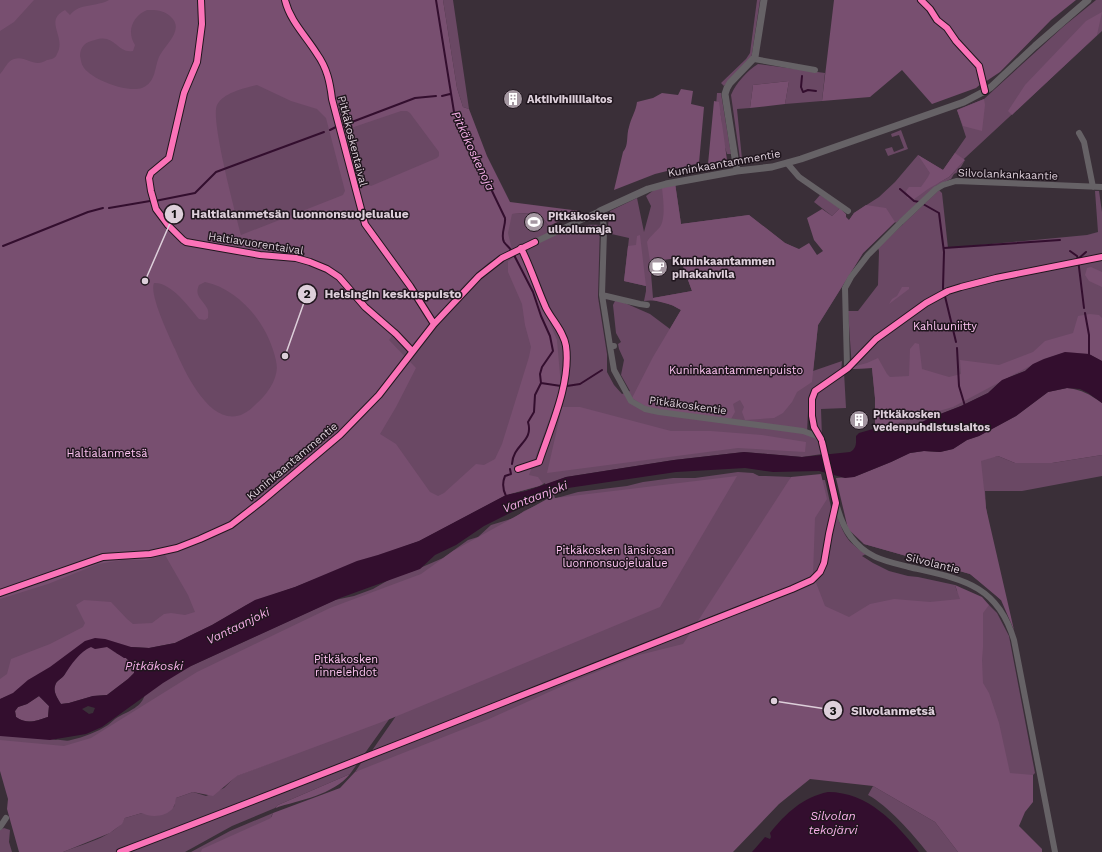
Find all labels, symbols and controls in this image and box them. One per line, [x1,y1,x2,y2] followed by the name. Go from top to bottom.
[502,88,524,110] building icon: Aktiivihiililaitos
[527,93,613,106] place label: Aktiivihiililaitos
[335,94,370,188] street label: Pitkäkoskentaival
[448,109,498,194] water label: Pitkäkoskenoja
[667,147,782,180] street label: Kuninkaantammentie
[958,166,1058,183] street label: Silvolankankaantie
[164,202,417,226] callout: Haltialanmetsän luonnonsuojelualue
[171,207,177,221] text: 1
[191,207,409,221] text: Haltialanmetsän luonnonsuojelualue
[548,210,616,236] place label: Pitkäkosken ulkoilumaja
[523,211,545,233] sports icon: Pitkäkosken ulkoilumaja
[207,230,305,258] street label: Haltiavuorentaival
[672,255,775,281] place label: Kuninkaantammen pihakahvila
[647,256,669,278] cafe icon: Kuninkaantammen pihakahvila
[297,282,470,306] callout: Helsingin keskuspuisto
[303,287,311,301] text: 2
[324,287,462,301] text: Helsingin keskuspuisto
[913,320,977,333] park label: Kahluuniitty
[669,364,803,377] park label: Kuninkaantammenpuisto
[648,394,727,417] street label: Pitkäkoskentie
[872,408,990,434] place label: Pitkäkosken vedenpuhdistuslaitos
[848,409,870,431] building icon: Pitkäkosken vedenpuhdistuslaitos
[244,420,340,503] street label: Kuninkaantammentie
[67,447,147,460] park label: Haltialanmetsä
[501,478,570,516] water label: Vantaanjoki
[556,544,674,570] park label: Pitkäkosken länsiosan luonnonsuojelualue
[904,550,961,577] street label: Silvolantie
[204,604,273,647] water label: Vantaanjoki
[314,653,378,679] park label: Pitkäkosken rinnelehdot
[125,659,184,673] water label: Pitkäkoski
[823,698,943,722] callout: Silvolanmetsä
[829,704,837,718] text: 3
[851,704,935,718] text: Silvolanmetsä
[808,809,859,837] water label: Silvolan tekojärvi

